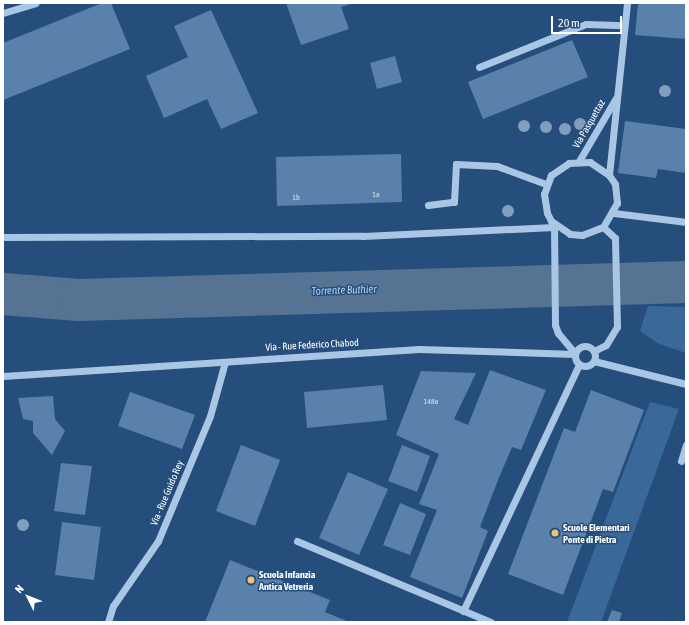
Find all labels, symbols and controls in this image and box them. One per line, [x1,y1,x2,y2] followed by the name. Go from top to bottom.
[553,8,624,34] scale bar
[558,16,580,30] text: 20 m
[570,98,608,150] street label: Via Pasquettaz
[372,190,380,200] house number: 1a
[292,193,300,203] house number: 1b
[311,282,377,298] water label: Torrente Buthier
[265,337,359,353] street label: Via - Rue Federico Chabod
[424,397,438,407] house number: 148a
[148,459,186,527] street label: Via - Rue Guido Rey
[563,521,630,544] place label: Scuole Elementari Ponte di Pietra
[550,528,560,538] marker: Scuole Elementari Ponte di Pietra
[259,568,315,592] place label: Scuola Infanzia Antica Vetreria
[246,575,256,585] marker: Scuola Infanzia Antica Vetreria
[8,577,48,617] north arrow
[12,583,26,595] text: N

